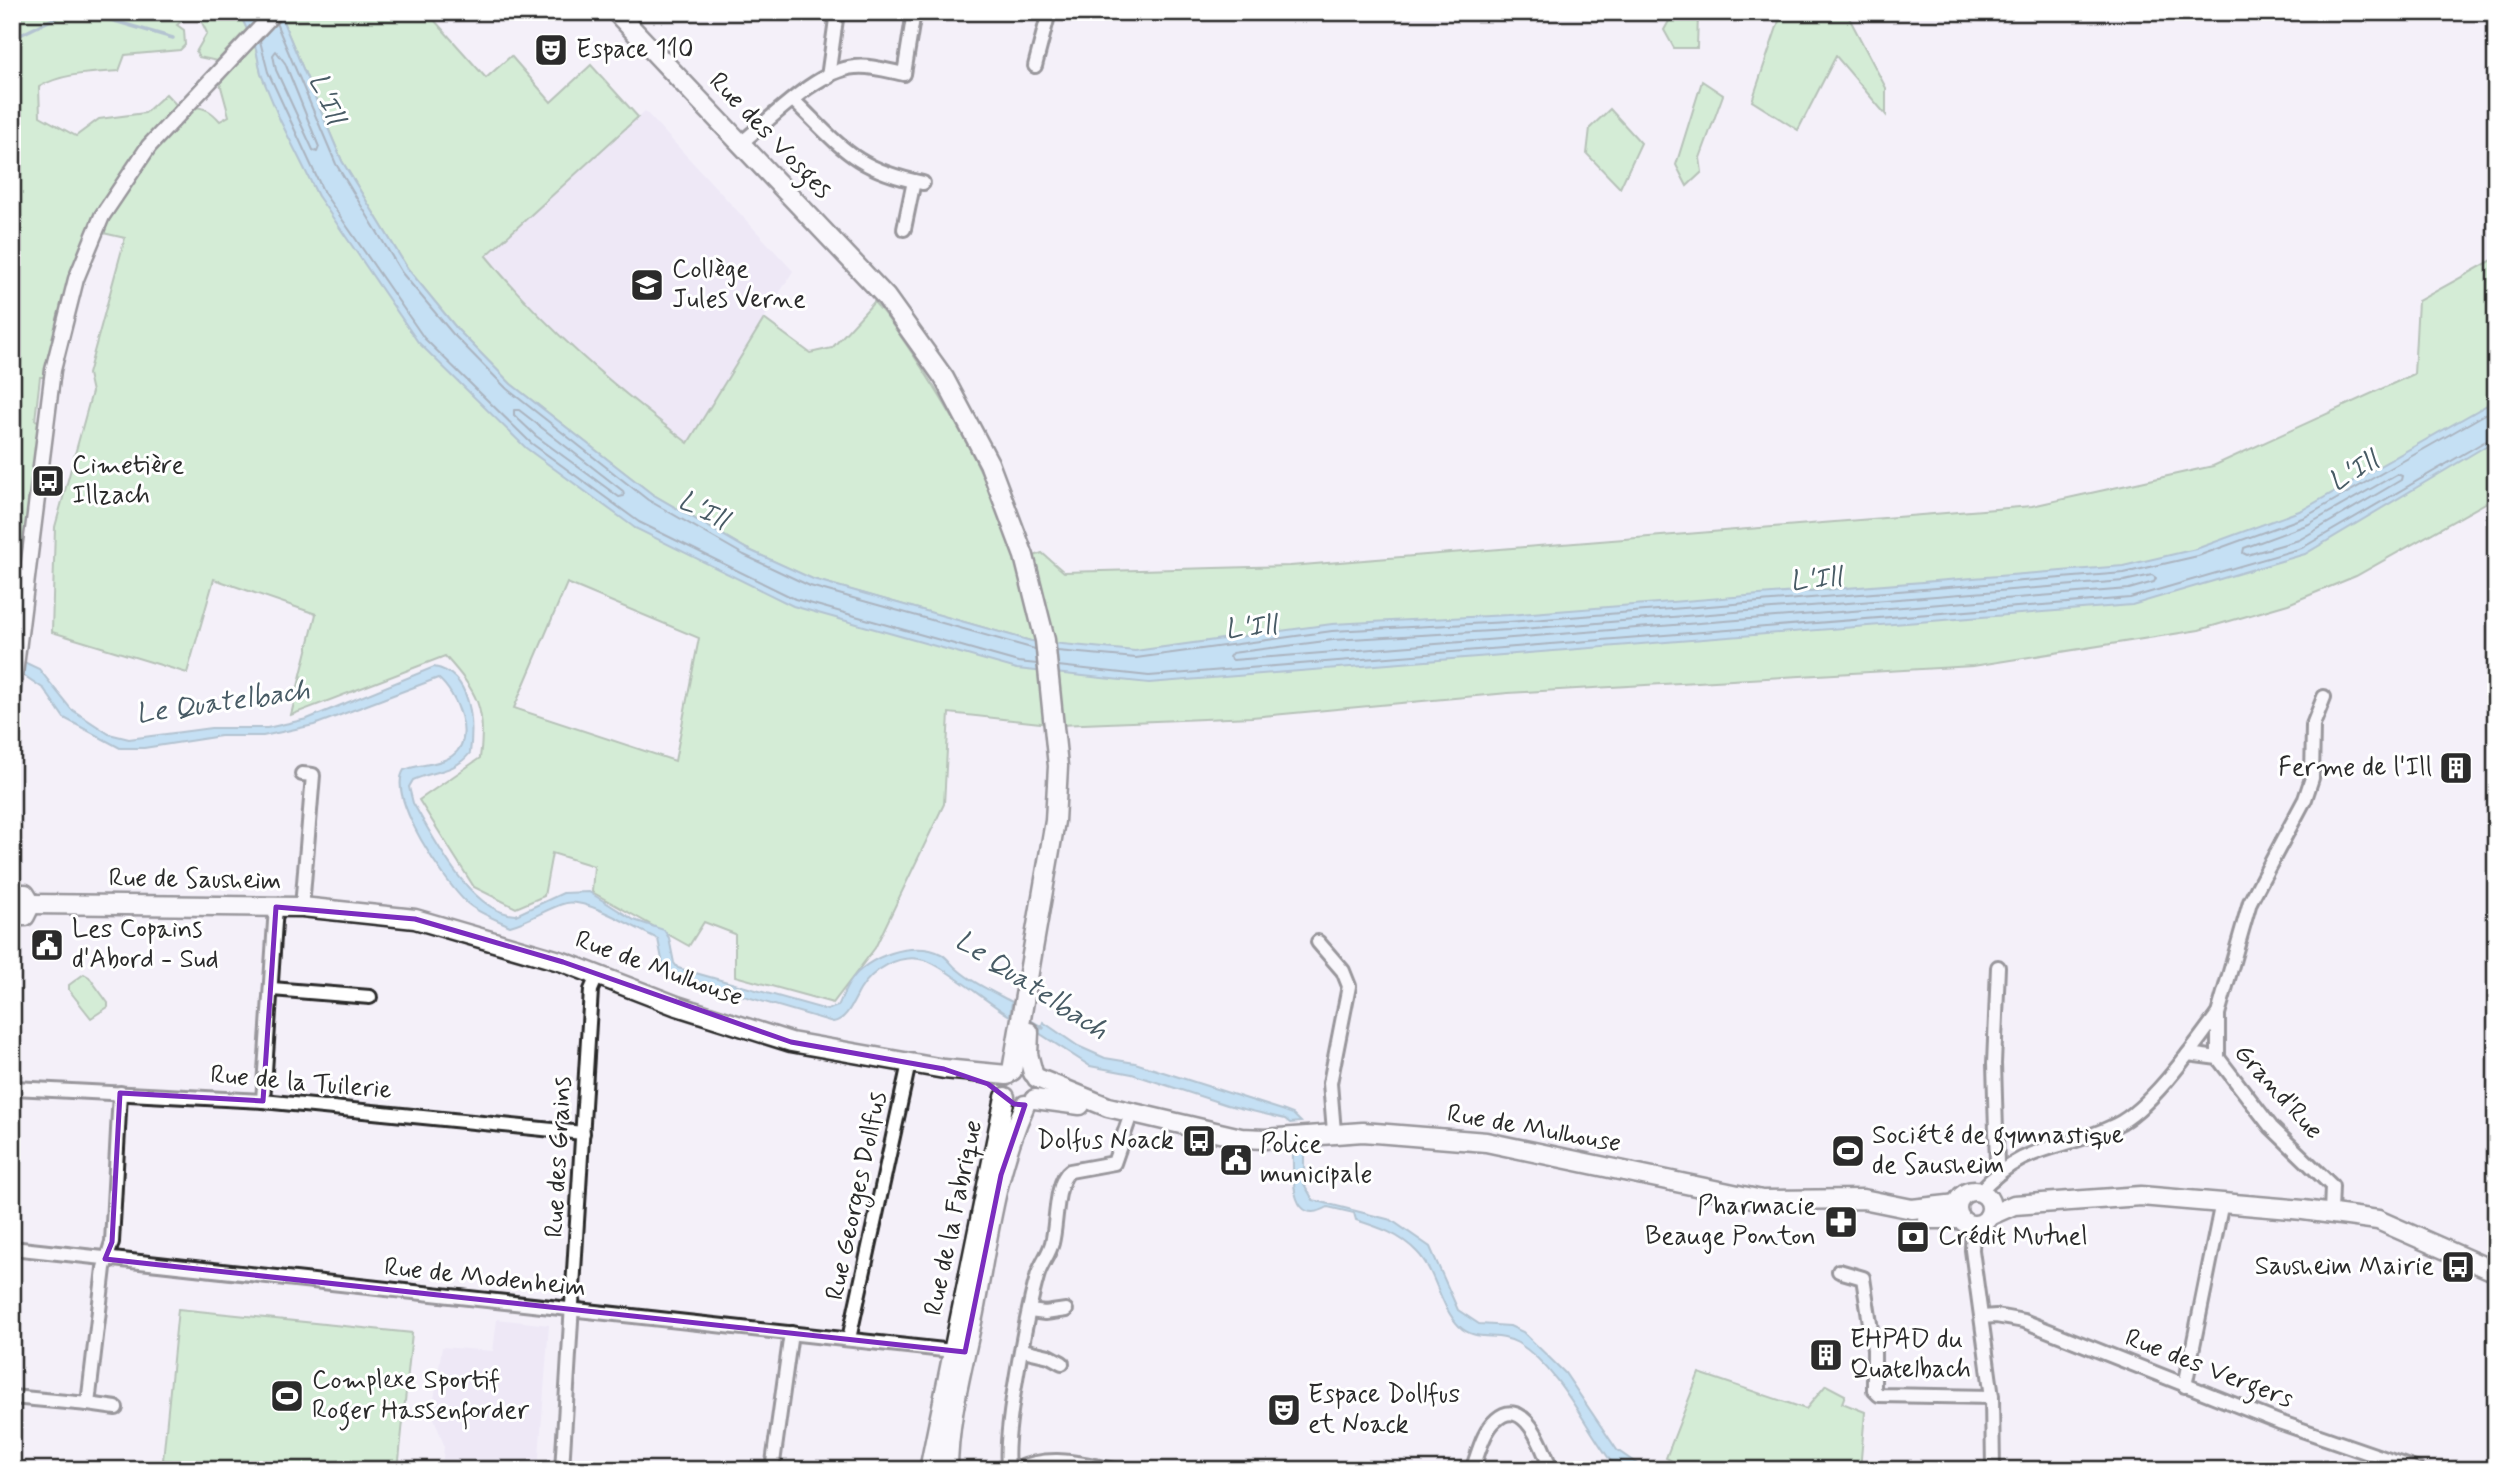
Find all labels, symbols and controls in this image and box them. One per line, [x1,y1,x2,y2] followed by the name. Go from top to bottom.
[532,31,570,69] theatre icon: Espace 110
[576,33,694,67] place label: Espace 110
[699,65,839,209] street label: Rue des Vosges
[299,68,354,132] water label: L'Ill
[672,253,806,317] place label: Collège Jules Verne
[628,266,666,304] school or university icon: Collège Jules Verne
[2322,442,2388,501] water label: L'Ill
[72,449,184,513] place label: Cimetière Illzach
[29,462,67,500] bus stop icon: Cimetière Illzach
[671,482,737,541] water label: L'Ill
[1789,559,1846,601] water label: L'Ill
[1224,607,1281,649] water label: L'Ill
[134,672,312,734] water label: Le Quatelbach
[2437,749,2475,787] building icon: Ferme de l'Ill
[2278,751,2432,785] place label: Ferme de l'Ill
[108,861,282,899] street label: Rue de Sausheim
[72,913,219,977] place label: Les Copains d'Abord - Sud
[570,923,748,1015] street label: Rue de Mulhouse
[947,923,1115,1049] water label: Le Quatelbach
[28,926,66,964] public building icon: Les Copains d'Abord - Sud
[2226,1037,2330,1147] street label: Grand'Rue
[209,1058,393,1108] street label: Rue de la Tuilerie
[538,1075,580,1239] street label: Rue des Grains
[818,1089,898,1304] street label: Rue Georges Dollfus
[1444,1097,1624,1161] street label: Rue de Mulhouse
[917,1117,991,1319] street label: Rue de la Fabrique
[1872,1119,2124,1183] place label: Société de gymnastique de Sausheim
[1180,1122,1218,1160] bus stop icon: Dolfus Noack
[1037,1124,1174,1158] place label: Dolfus Noack
[1260,1128,1373,1192] place label: Police municipale
[1829,1132,1867,1170] sports icon: Société de gymnastique de Sausheim
[1217,1141,1255,1179] public building icon: Police municipale
[1645,1190,1816,1254] place label: Pharmacie Beauge Ponton
[1822,1203,1860,1241] pharmacy icon: Pharmacie Beauge Ponton
[1894,1218,1932,1256] bank icon: Crédit Mutuel
[1938,1220,2088,1254] place label: Crédit Mutuel
[2439,1248,2477,1286] bus stop icon: Sausheim Mairie
[382,1250,588,1306] street label: Rue de Modenheim
[2255,1250,2434,1284] place label: Sausheim Mairie
[2119,1321,2298,1420] street label: Rue des Vergers
[1850,1323,1971,1387] place label: EHPAD du Quatelbach
[1807,1336,1845,1374] building icon: EHPAD du Quatelbach
[312,1364,530,1431] place label: Complexe Sportif Roger Hassenforder
[268,1377,306,1415] sports icon: Complexe Sportif Roger Hassenforder
[1308,1378,1460,1442] place label: Espace Dollfus et Noack
[1265,1391,1303,1429] theatre icon: Espace Dollfus et Noack

